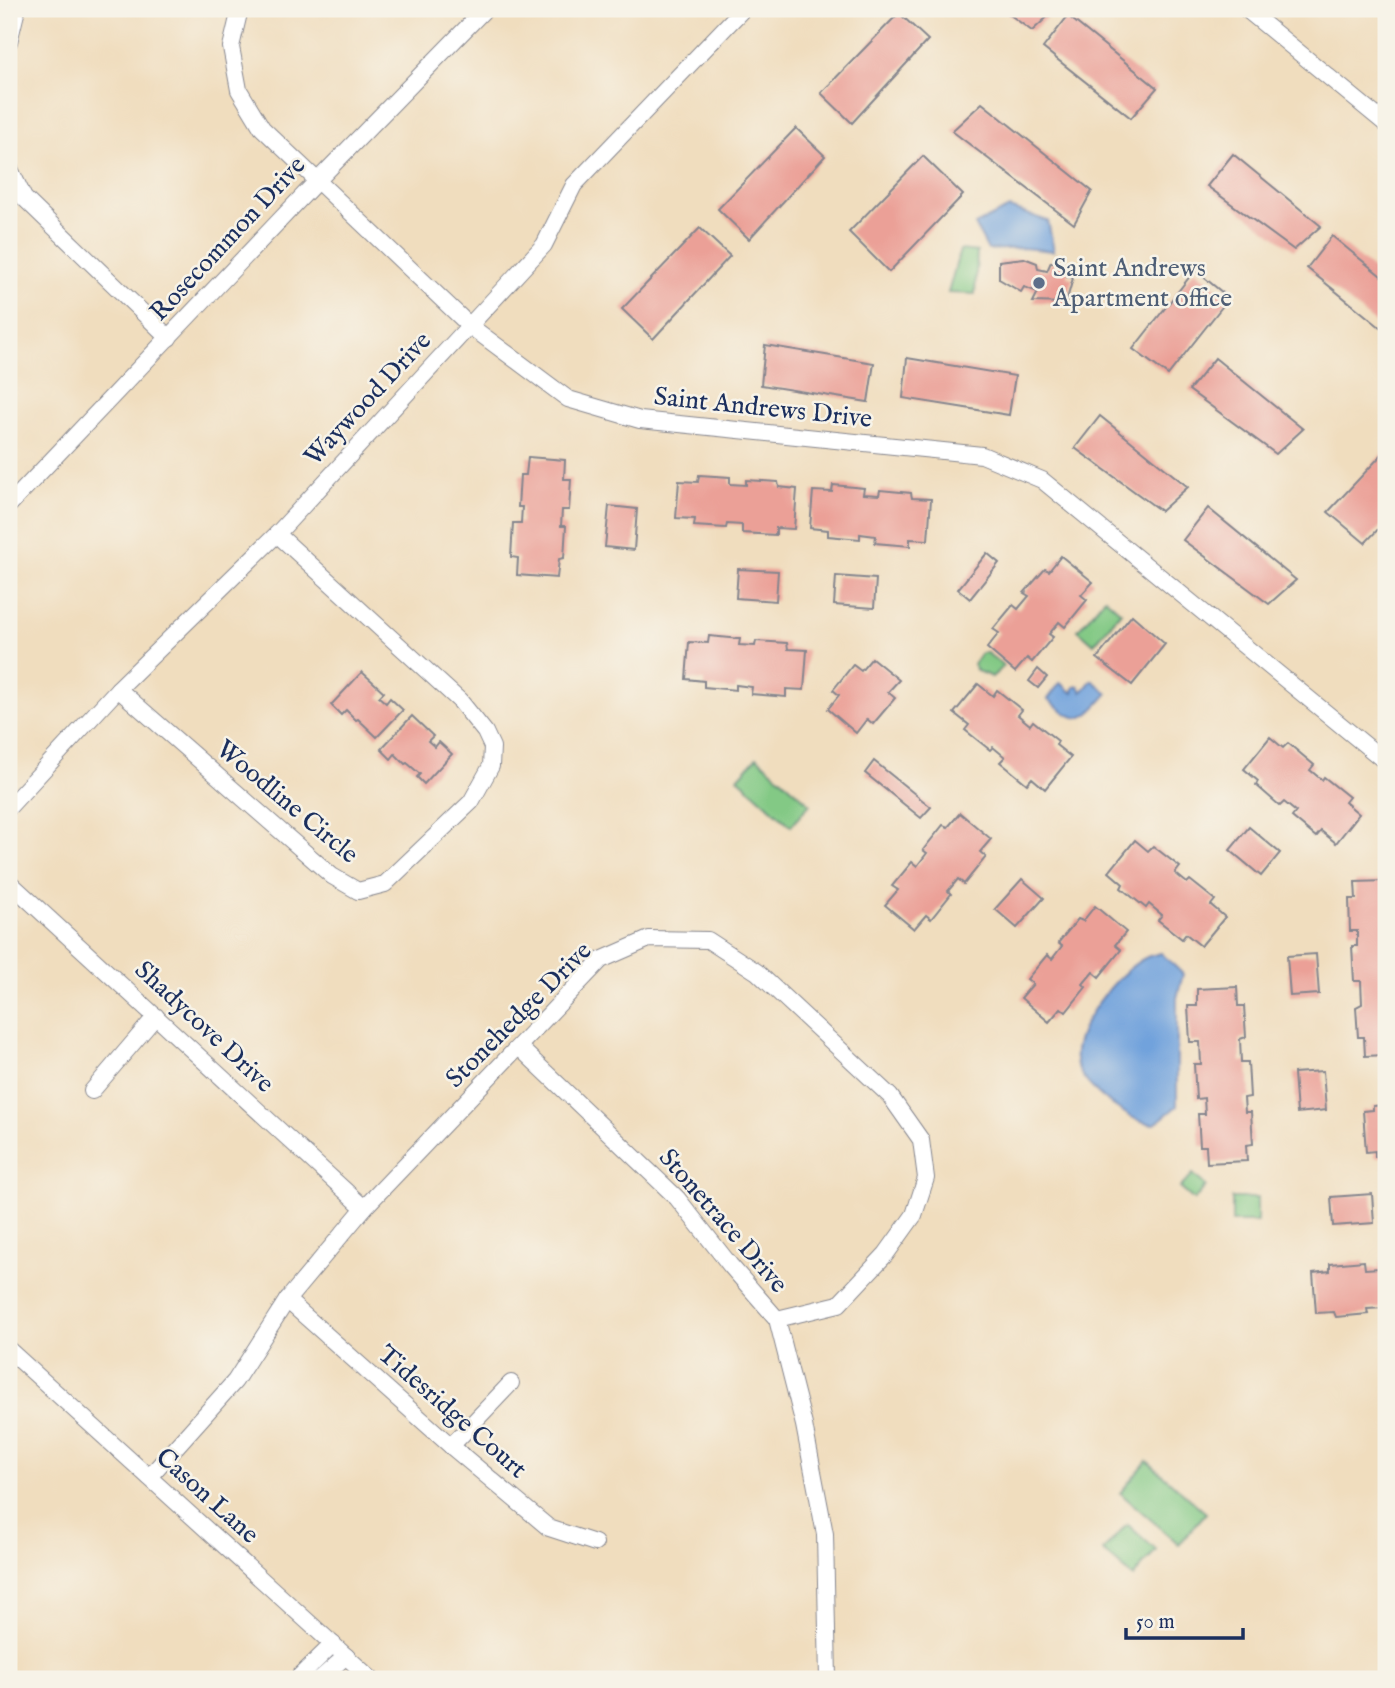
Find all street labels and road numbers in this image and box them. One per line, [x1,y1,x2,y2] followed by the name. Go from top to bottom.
[143,149,313,329] street label: Rosecommon Drive
[297,325,439,473] street label: Waywood Drive
[652,380,874,436] street label: Saint Andrews Drive
[209,733,365,871] street label: Woodline Circle
[439,935,599,1095] street label: Stonehedge Drive
[127,954,281,1100] street label: Shadycove Drive
[651,1142,795,1300] street label: Stonetrace Drive
[371,1338,533,1486] street label: Tidesridge Court
[148,1441,266,1551] street label: Cason Lane

